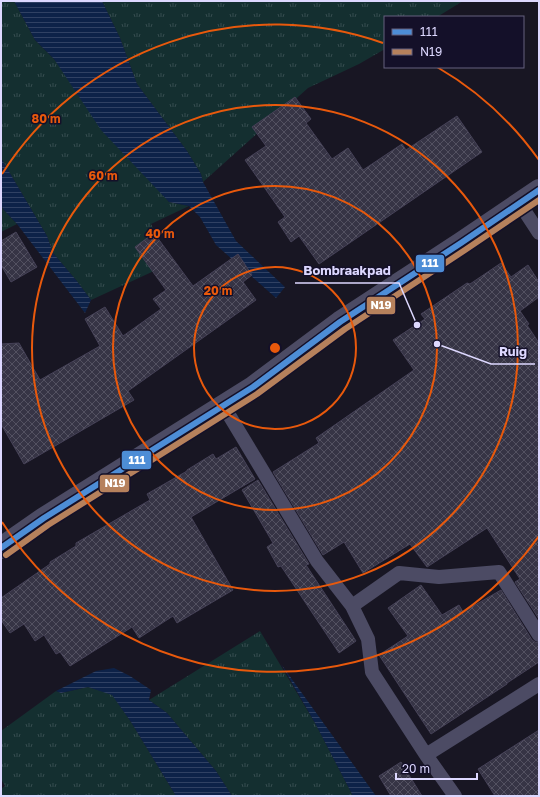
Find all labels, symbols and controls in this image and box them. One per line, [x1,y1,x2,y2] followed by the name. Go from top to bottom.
[384,16,524,68] legend
[420,24,438,39] text: 111
[420,44,442,59] text: N19
[32,111,60,126] text: 80 m
[89,168,117,183] text: 60 m
[146,226,174,241] text: 40 m
[415,254,445,273] line badge: 111
[422,256,439,269] text: 111
[295,258,399,283] callout: Bombraakpad
[303,262,391,278] text: Bombraakpad
[204,283,232,298] text: 20 m
[366,296,396,315] line badge: N19
[370,298,392,311] text: N19
[491,339,535,364] callout: Ruig
[268,341,282,355] centre of rings
[499,343,527,359] text: Ruig
[121,450,152,470] line badge: 111
[129,453,146,466] text: 111
[99,474,130,493] line badge: N19
[104,476,126,489] text: N19
[396,755,477,781] scale bar
[402,761,430,776] text: 20 m

